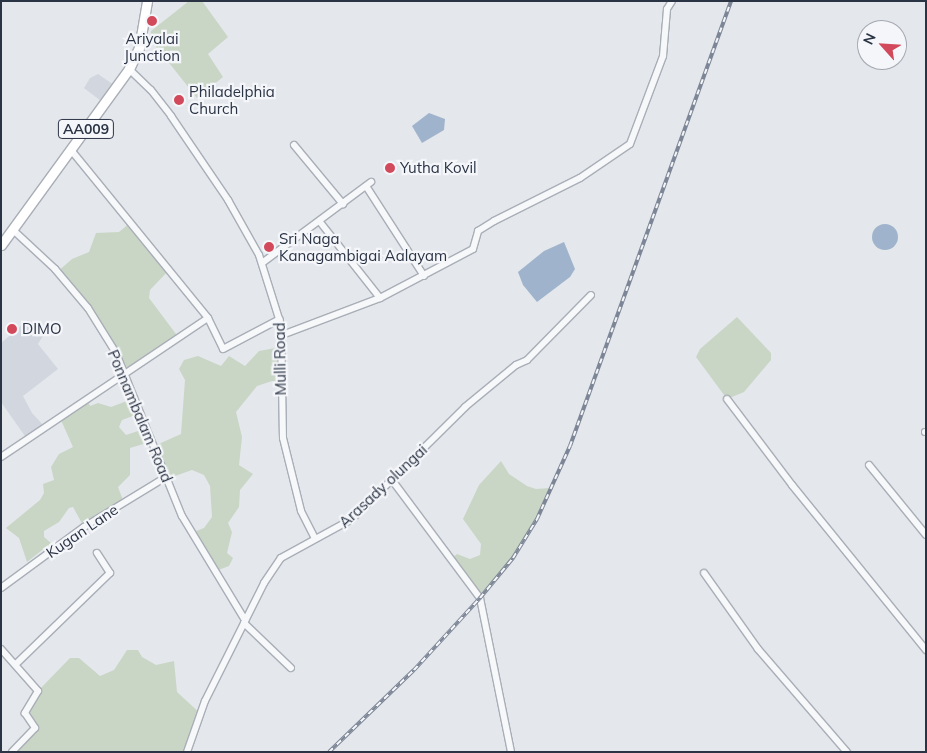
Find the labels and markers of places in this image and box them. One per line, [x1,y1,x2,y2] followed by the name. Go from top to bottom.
[146,15,158,27] marker: Ariyalai Junction
[124,29,180,64] place label: Ariyalai Junction
[189,82,275,117] place label: Philadelphia Church
[173,94,185,106] marker: Philadelphia Church
[400,159,477,177] place label: Yutha Kovil
[384,162,396,174] marker: Yutha Kovil
[279,229,447,264] place label: Sri Naga Kanagambigai Aalayam
[263,241,275,253] marker: Sri Naga Kanagambigai Aalayam
[22,320,62,338] place label: DIMO
[6,323,18,335] marker: DIMO

